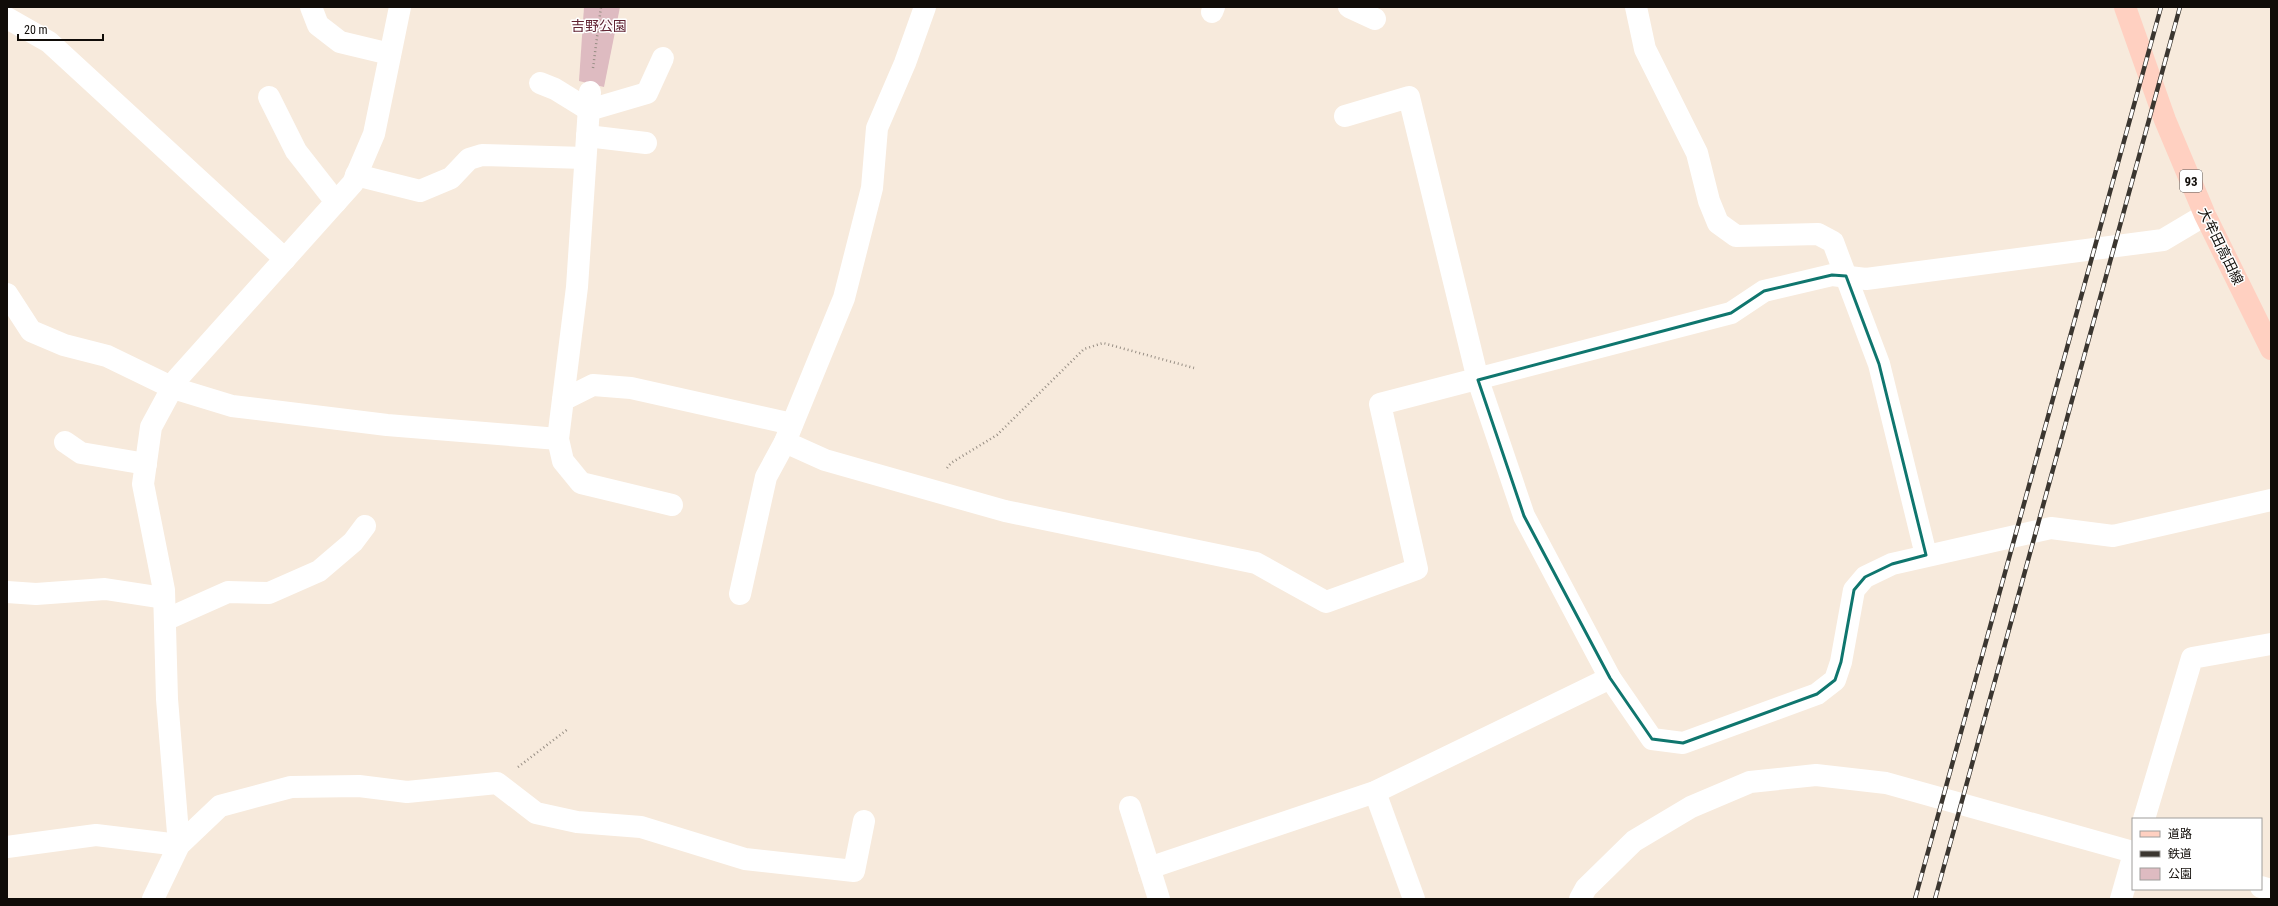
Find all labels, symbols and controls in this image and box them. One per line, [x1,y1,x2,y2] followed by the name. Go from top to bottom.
[18,16,103,42] scale bar
[571,18,627,34] park label: 吉野公園
[24,23,48,37] text: 20 m
[2180,170,2202,192] road number: 93
[2195,205,2247,287] street label: 大牟田高田線
[2132,818,2262,890] legend
[2168,827,2192,841] text: 道路
[2168,847,2192,861] text: 鉄道
[2168,867,2192,881] text: 公園

